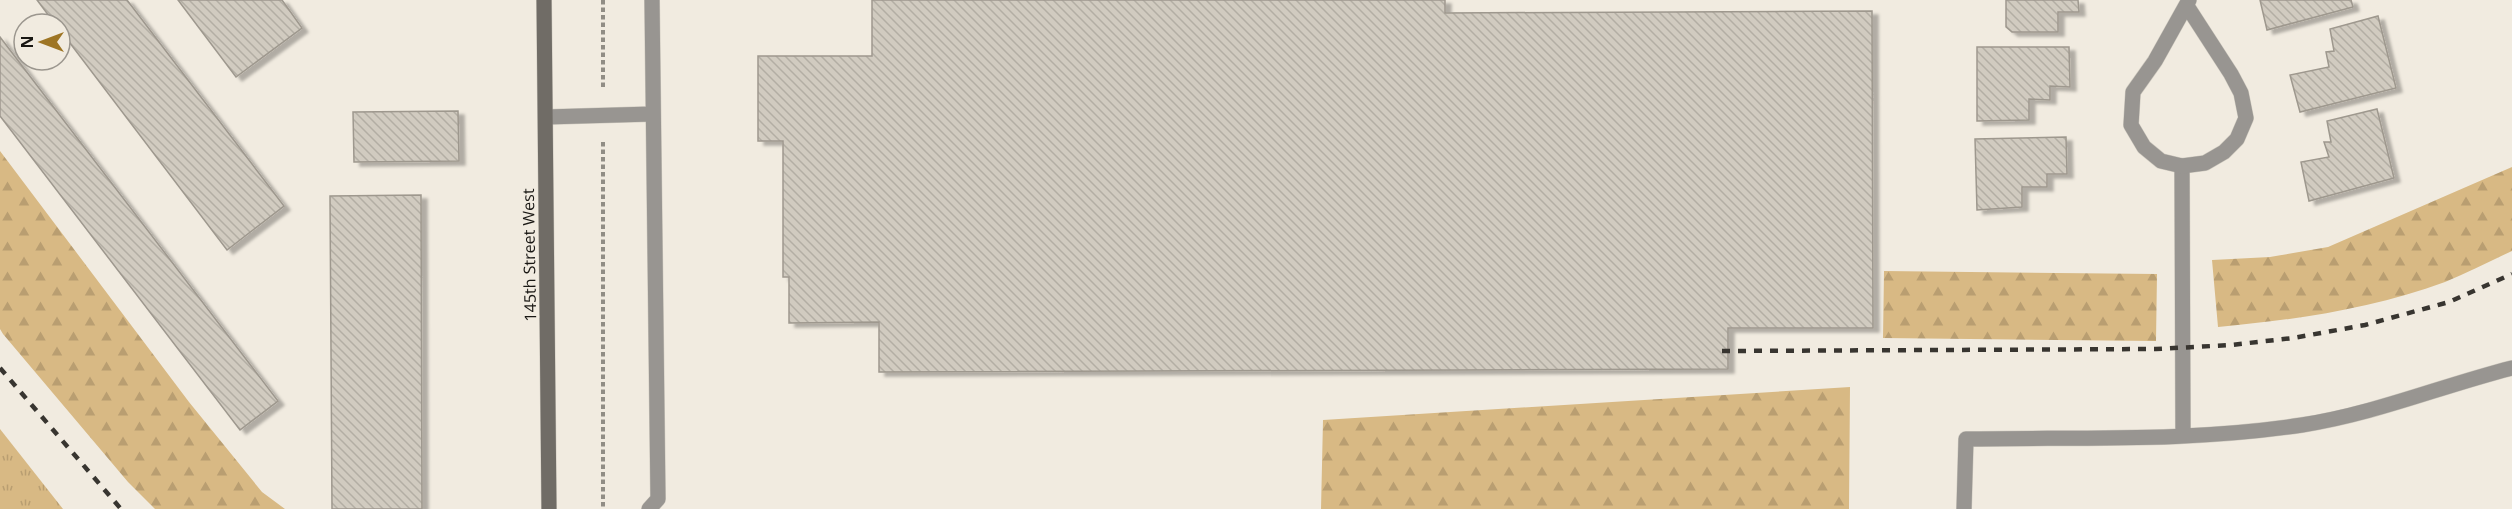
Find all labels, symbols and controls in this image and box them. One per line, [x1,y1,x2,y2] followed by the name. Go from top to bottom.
[12,12,72,72] north arrow
[16,35,38,49] text: N
[517,188,541,322] street label: 145th Street West

